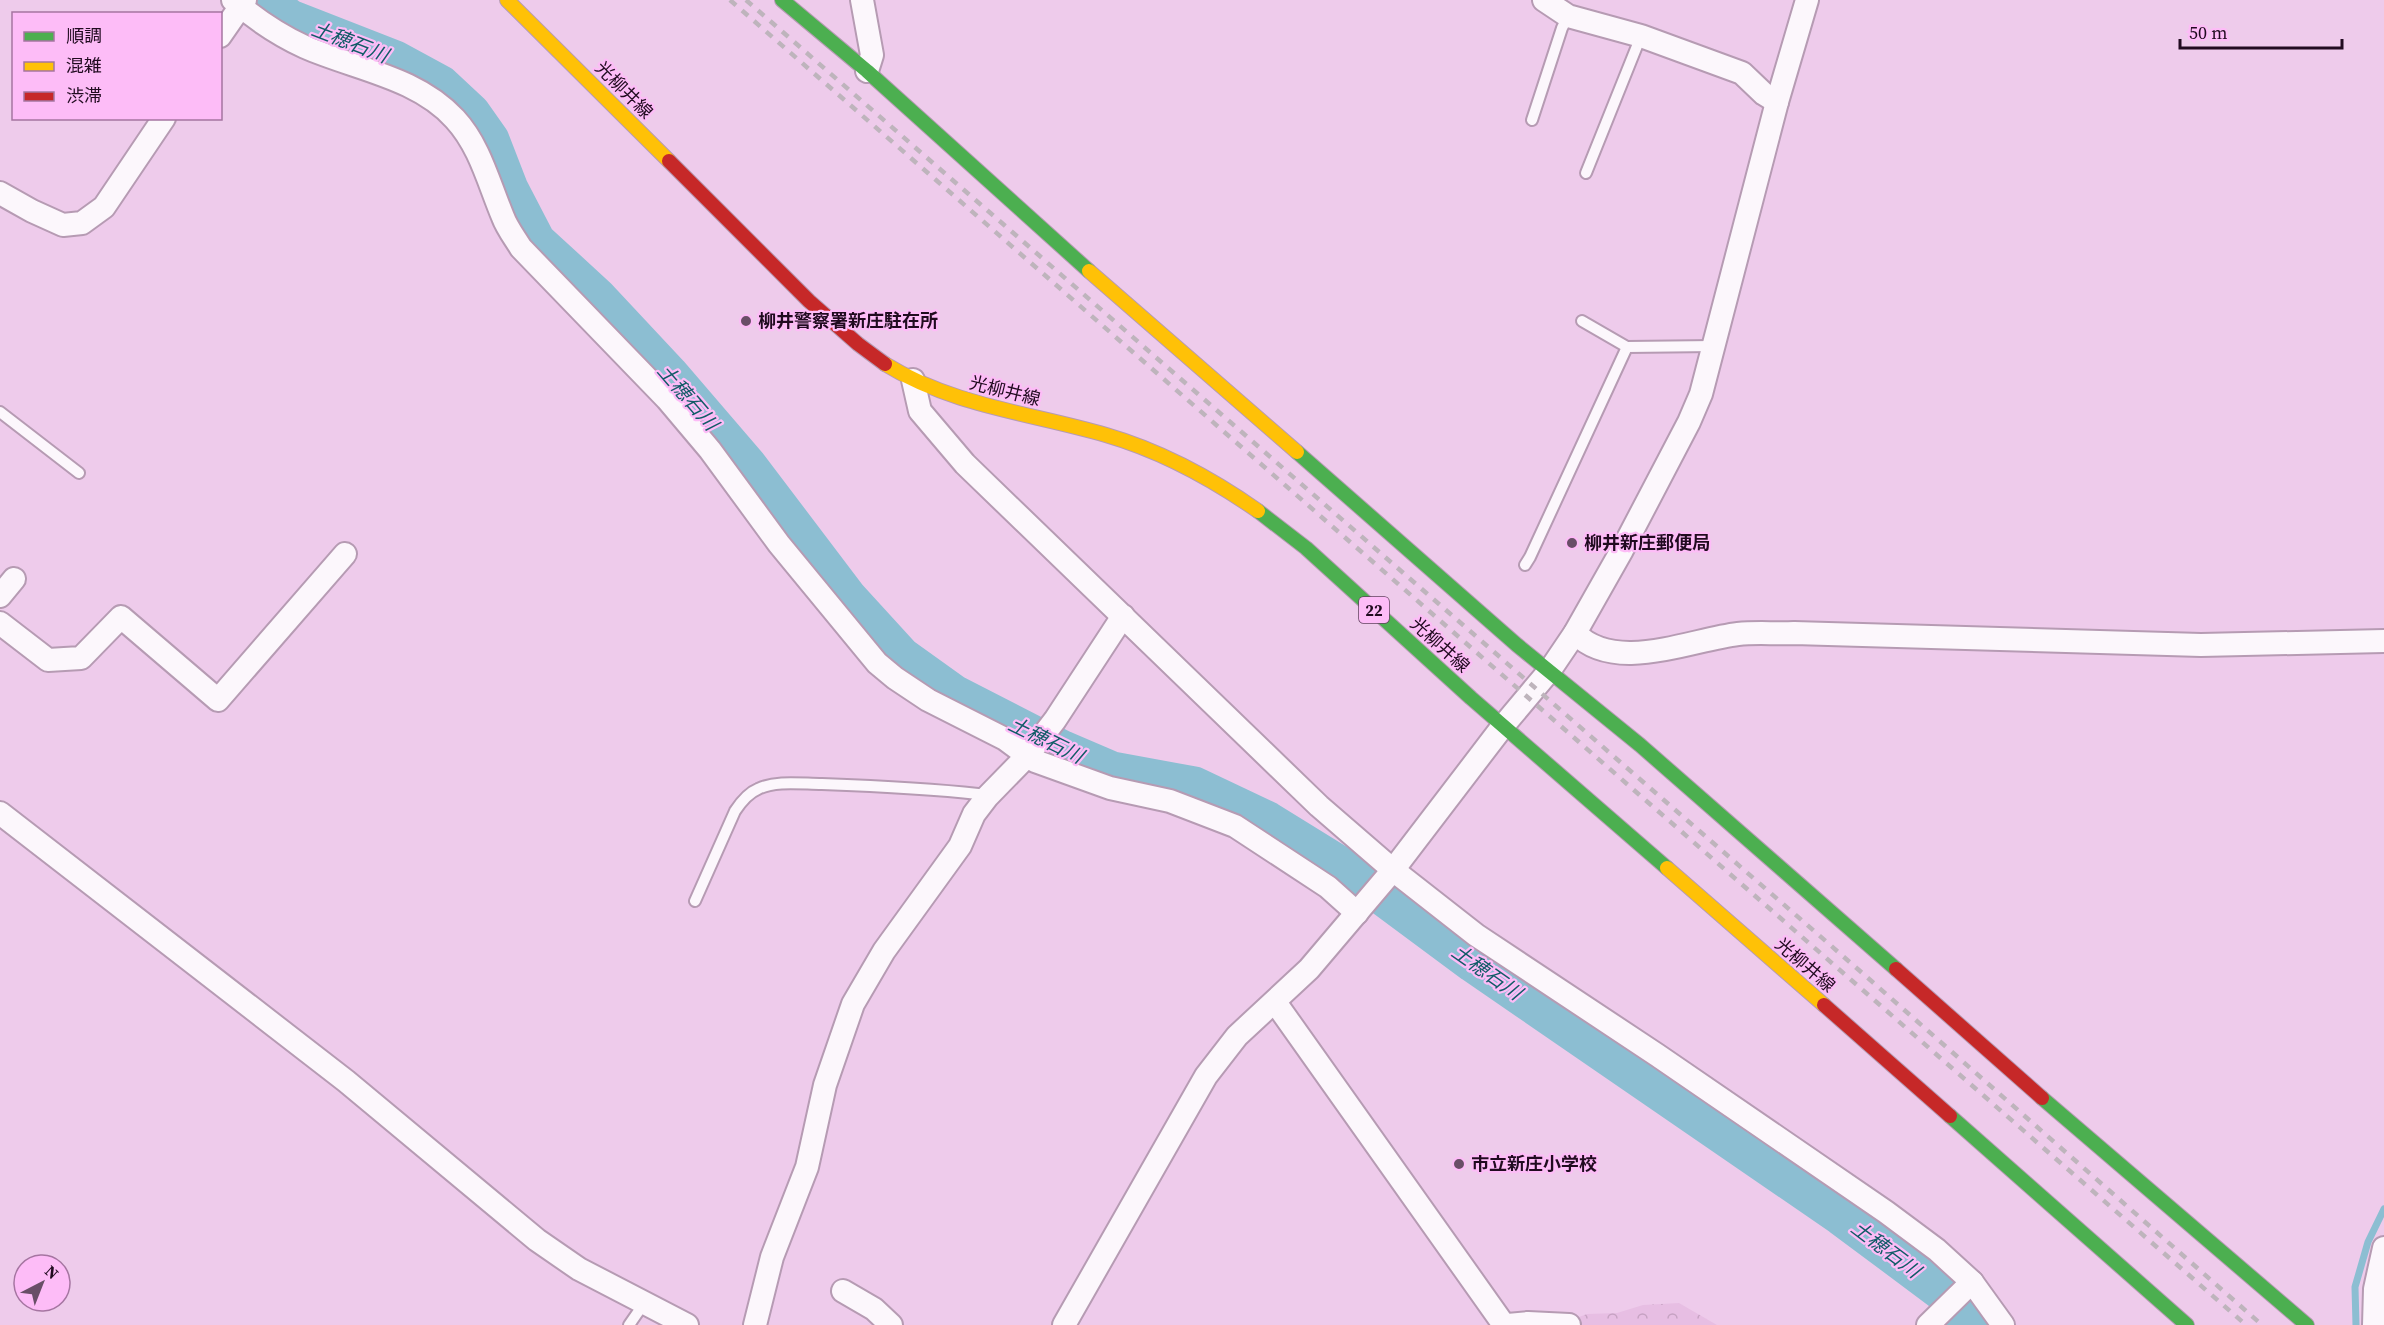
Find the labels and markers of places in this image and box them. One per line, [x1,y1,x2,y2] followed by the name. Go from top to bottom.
[758,308,938,333] place label: 柳井警察署新庄駐在所
[739,314,753,328] marker: 柳井警察署新庄駐在所
[1584,530,1710,555] place label: 柳井新庄郵便局
[1565,536,1579,550] marker: 柳井新庄郵便局
[1471,1151,1597,1176] place label: 市立新庄小学校
[1452,1157,1466,1171] marker: 市立新庄小学校

